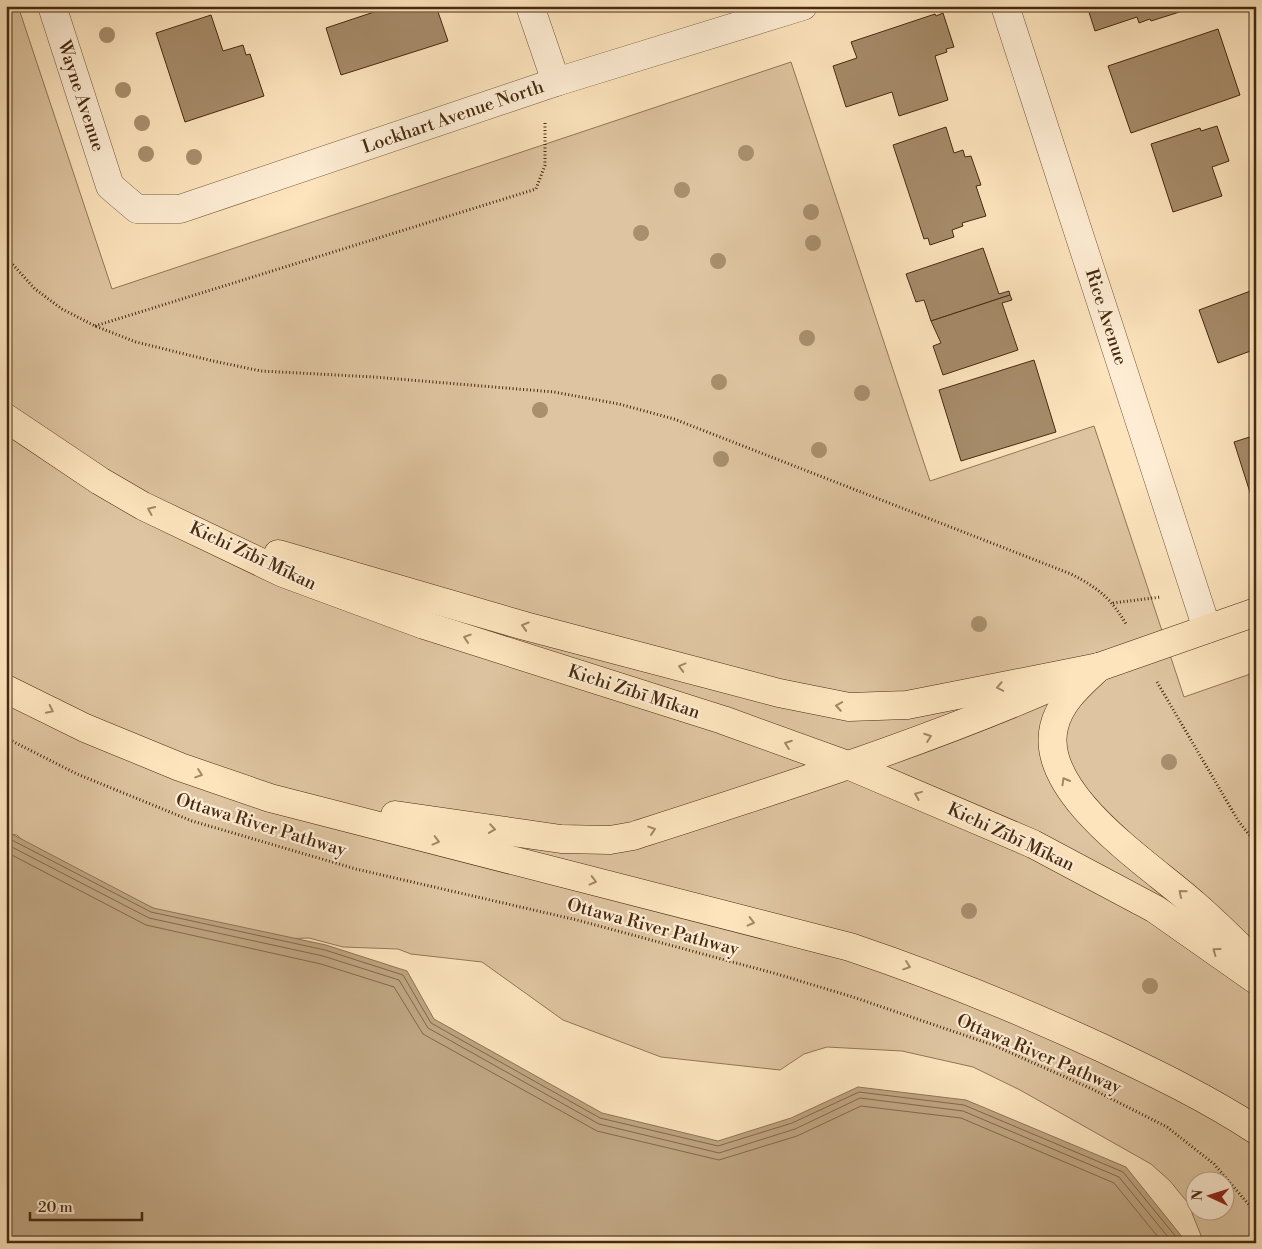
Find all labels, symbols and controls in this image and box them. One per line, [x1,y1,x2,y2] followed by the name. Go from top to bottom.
[52,36,110,155] street label: Wayne Avenue
[359,75,547,159] street label: Lockhart Avenue North
[1080,266,1132,368] street label: Rice Avenue
[147,505,156,516] one-way arrow
[186,516,320,596] street label: Kichi Zībī Mīkan
[520,621,529,632] one-way arrow
[463,634,472,644] one-way arrow
[565,660,703,724] street label: Kichi Zībī Mīkan
[678,663,686,673] one-way arrow
[996,681,1004,691] one-way arrow
[835,701,844,711] one-way arrow
[45,704,54,714] one-way arrow
[924,733,932,743] one-way arrow
[784,740,792,750] one-way arrow
[195,768,203,778] one-way arrow
[1062,778,1072,787] one-way arrow
[173,788,349,862] street label: Ottawa River Pathway
[914,790,923,801] one-way arrow
[944,797,1078,877] street label: Kichi Zībī Mīkan
[488,823,496,834] one-way arrow
[648,826,656,836] one-way arrow
[431,836,439,846] one-way arrow
[589,875,598,886] one-way arrow
[1179,891,1188,899] one-way arrow
[565,893,742,961] street label: Ottawa River Pathway
[746,916,754,926] one-way arrow
[1212,948,1222,957] one-way arrow
[902,960,911,970] one-way arrow
[953,1009,1125,1099] street label: Ottawa River Pathway
[1184,1172,1234,1222] north arrow
[30,1189,142,1221] scale bar
[1189,1189,1207,1201] text: N
[38,1198,73,1217] text: 20 m

